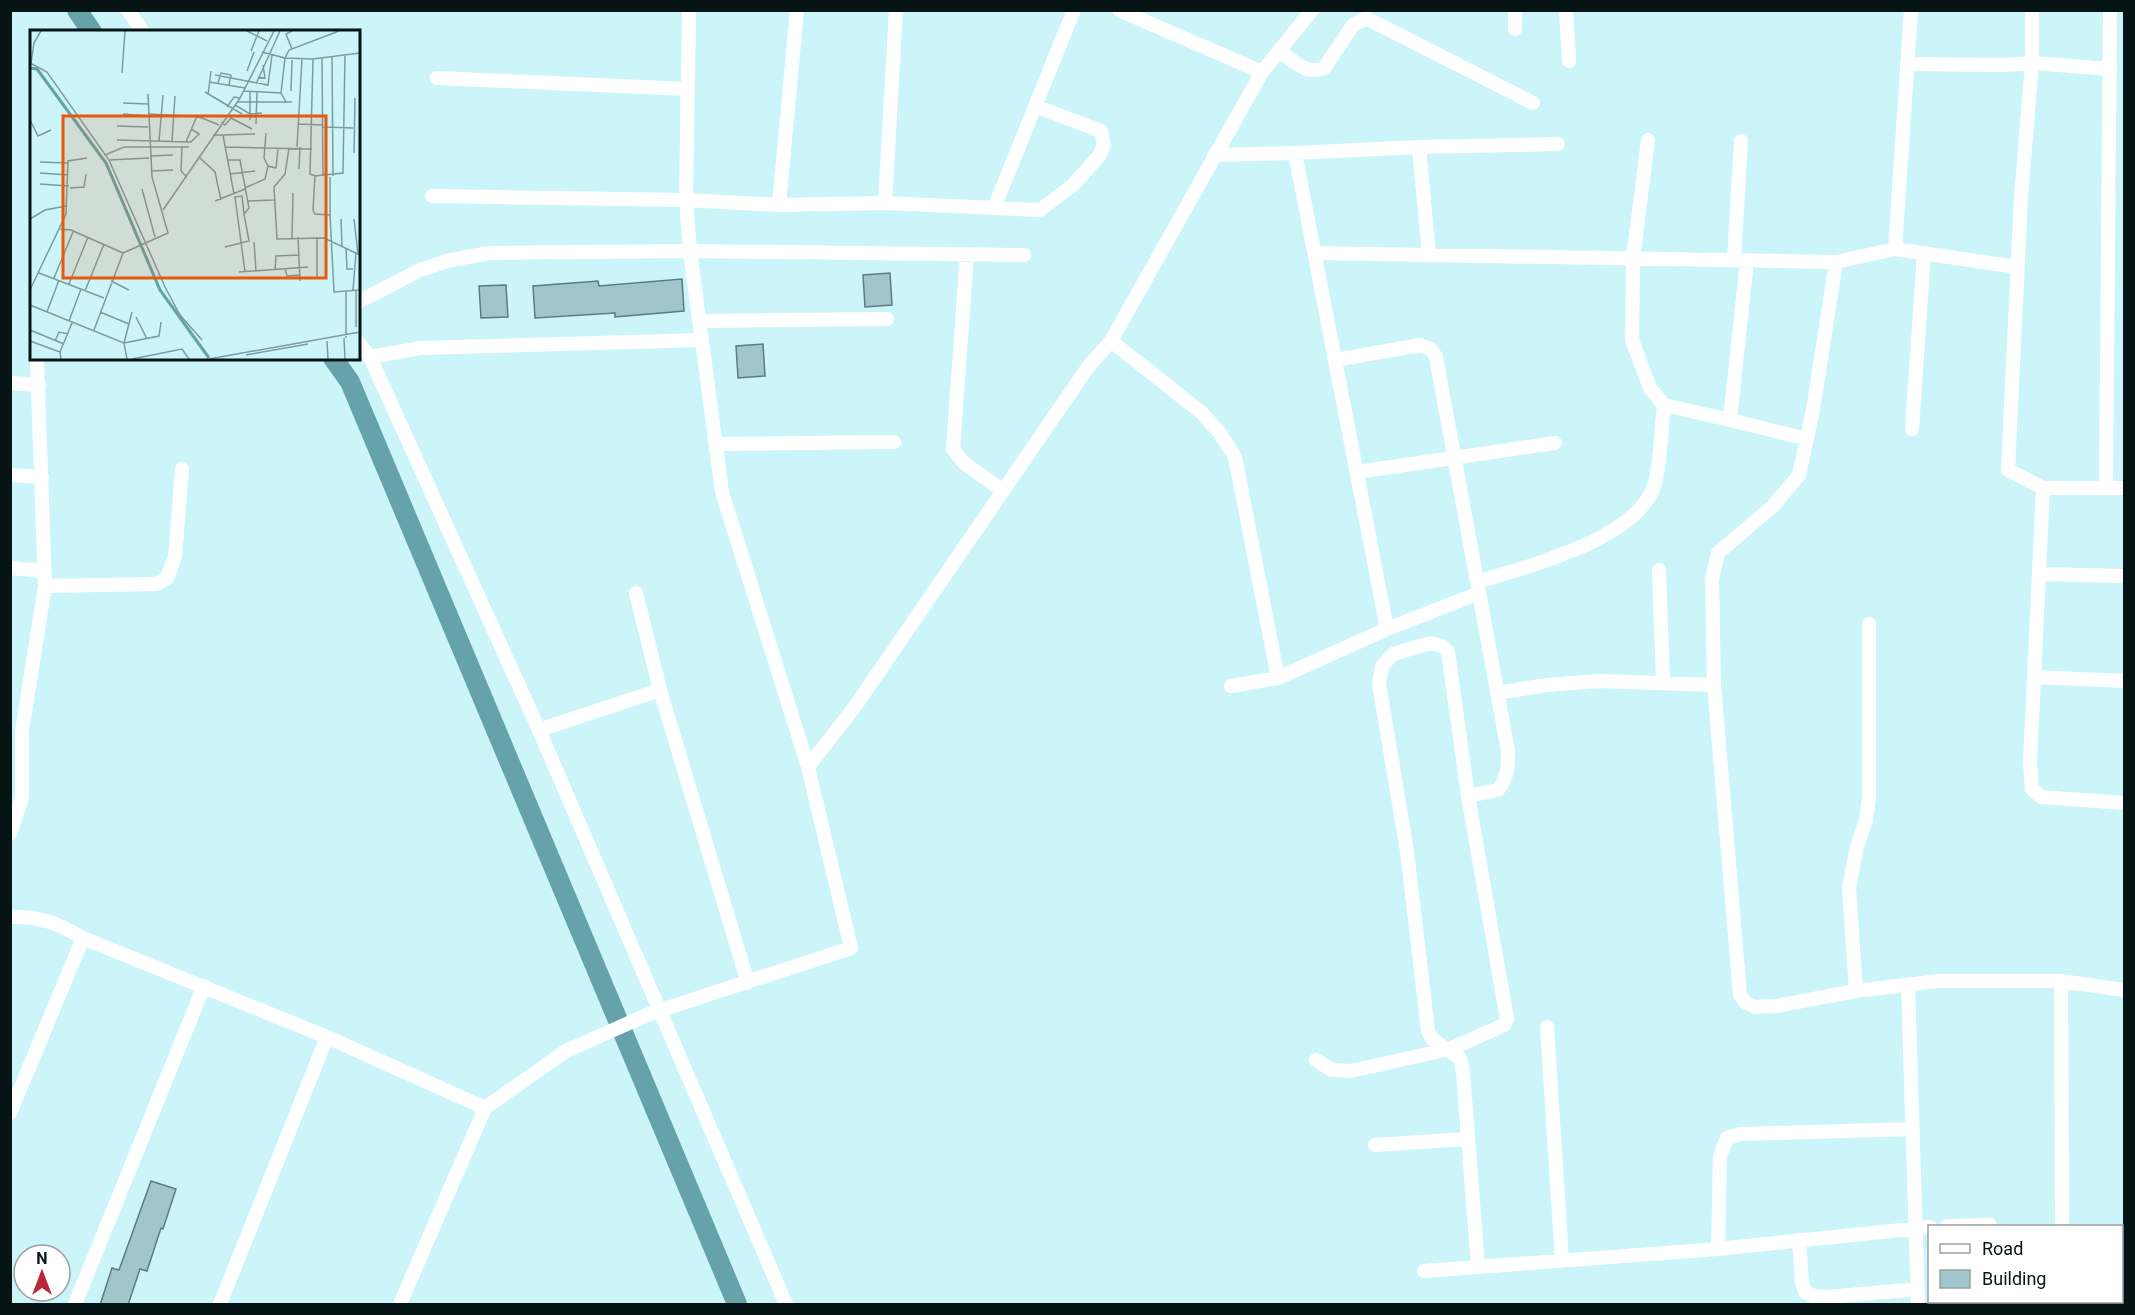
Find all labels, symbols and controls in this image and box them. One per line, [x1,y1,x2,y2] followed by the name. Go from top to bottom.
[30,30,360,360] inset map
[1928,1225,2123,1303] legend
[1982,1238,2023,1259] text: Road
[12,1243,72,1303] north arrow
[36,1249,48,1268] text: N
[1982,1268,2046,1289] text: Building

